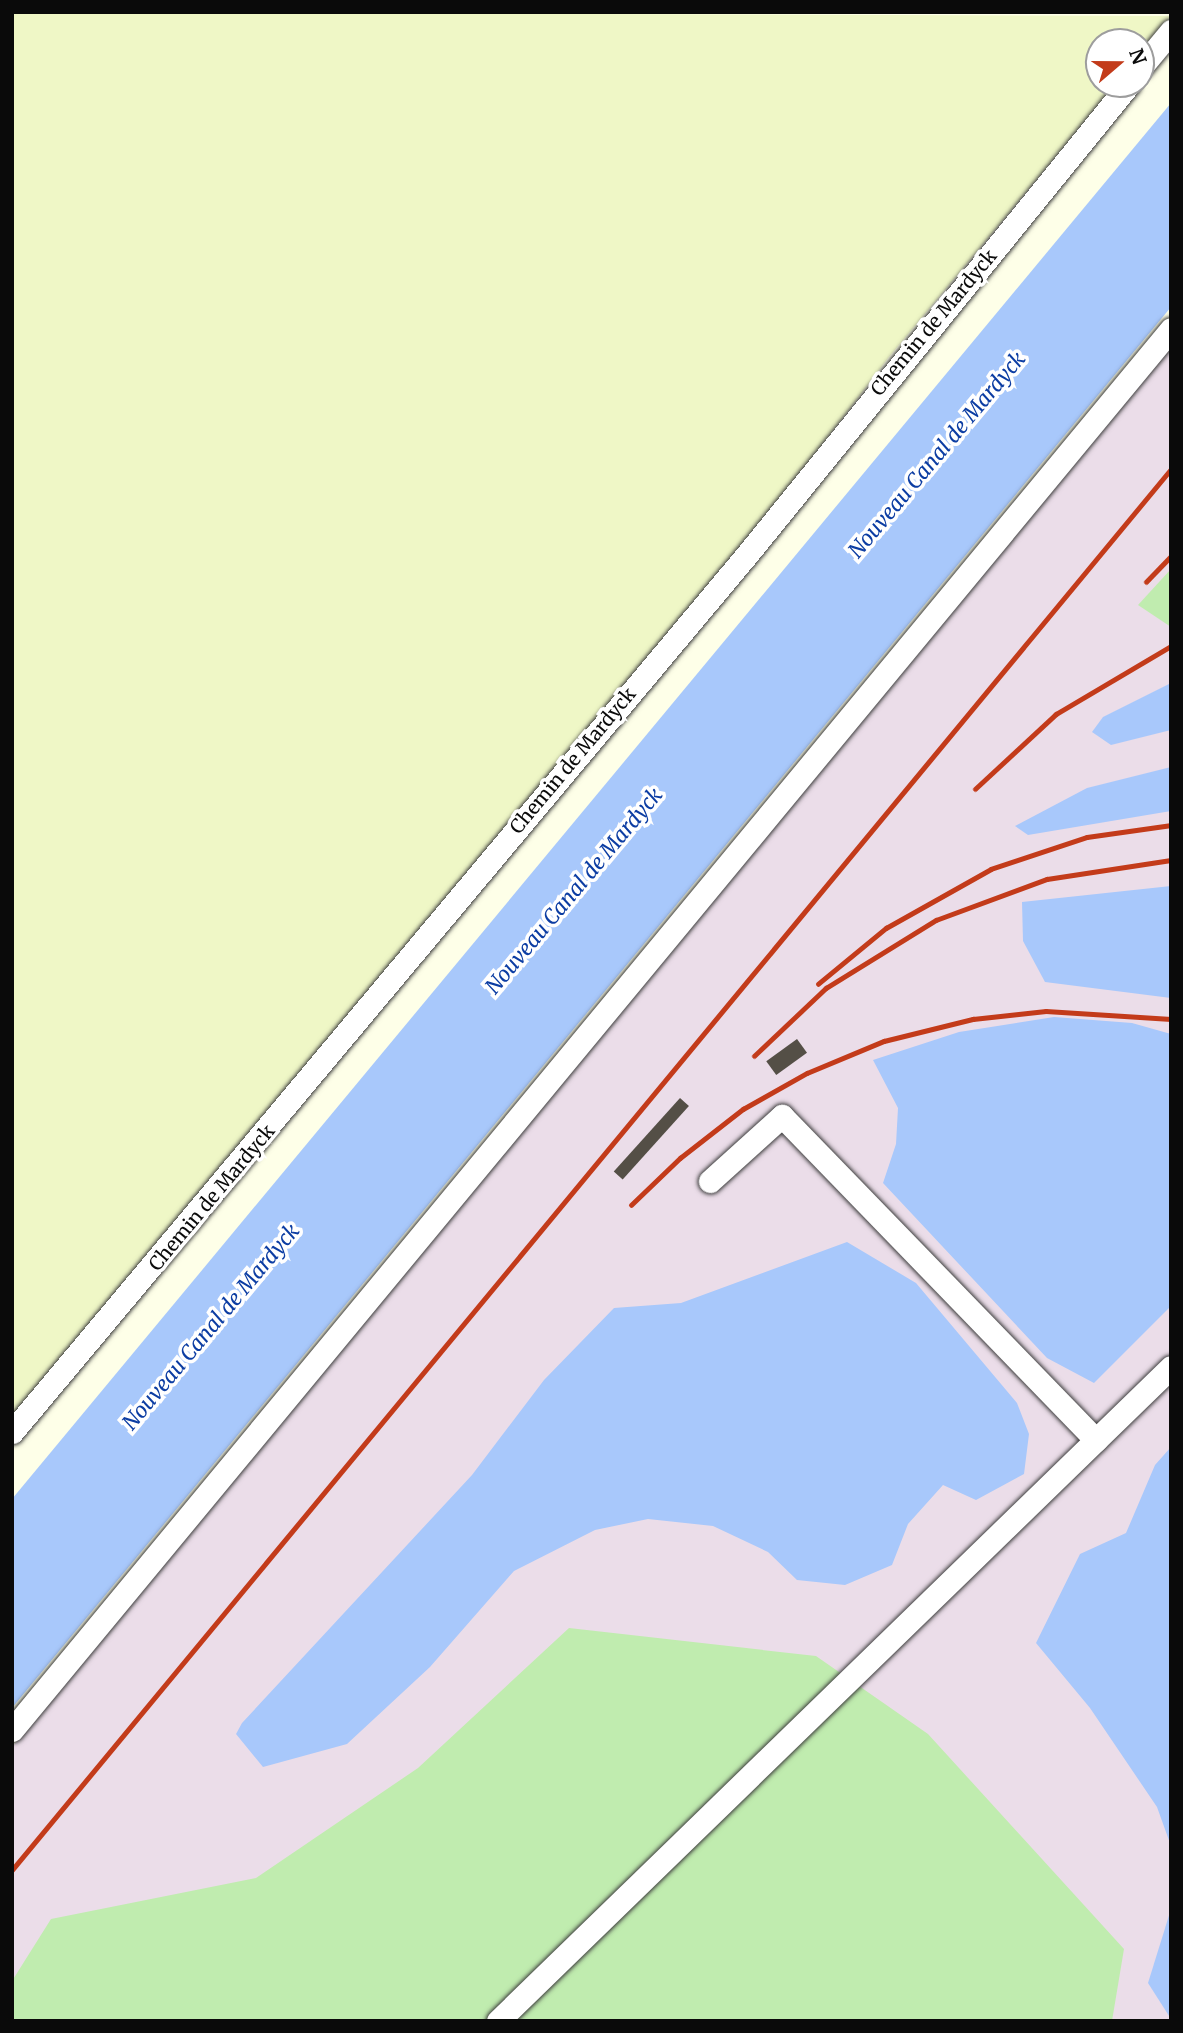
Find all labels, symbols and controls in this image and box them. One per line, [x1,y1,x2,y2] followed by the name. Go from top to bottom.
[1085,28,1155,98] north arrow
[1124,45,1152,68] text: N
[866,245,1002,401] street label: Chemin de Mardyck
[843,347,1031,563] water label: Nouveau Canal de Mardyck
[505,683,641,839] street label: Chemin de Mardyck
[480,783,668,999] water label: Nouveau Canal de Mardyck
[144,1120,280,1276] street label: Chemin de Mardyck
[117,1219,305,1435] water label: Nouveau Canal de Mardyck

